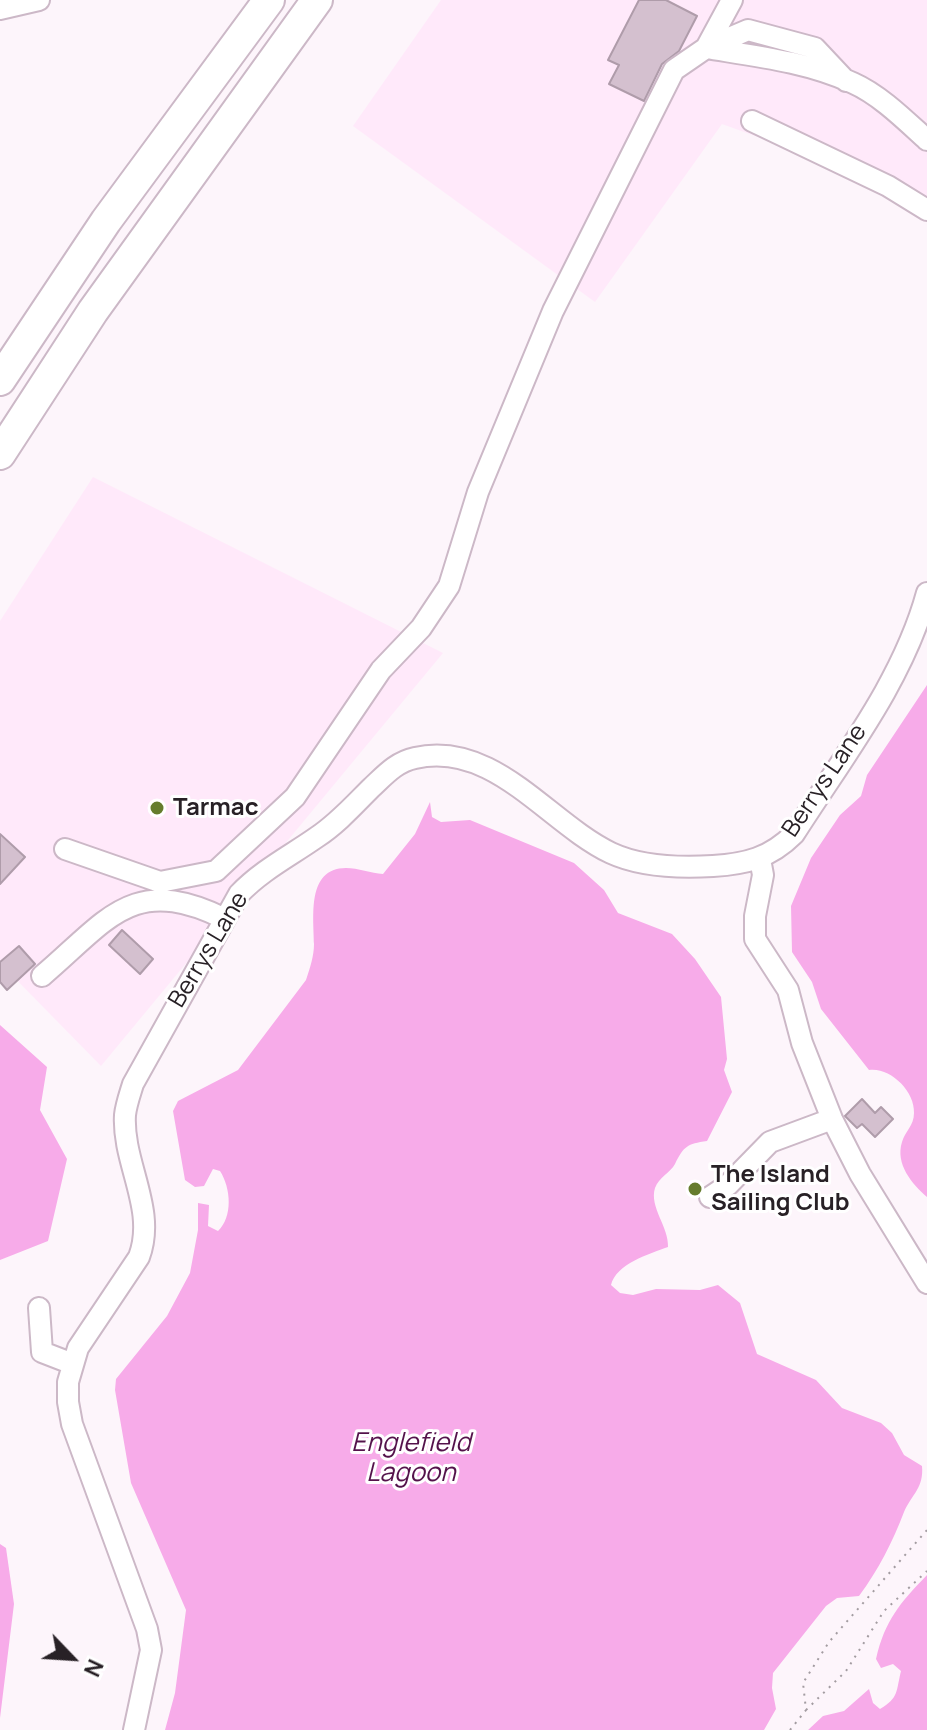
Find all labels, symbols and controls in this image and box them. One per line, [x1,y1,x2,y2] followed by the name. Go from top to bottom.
[777,719,873,843] street label: Berrys Lane
[173,794,258,822] place label: Tarmac
[148,799,166,817] marker: Tarmac
[163,887,255,1013] street label: Berrys Lane
[711,1161,850,1217] place label: The Island Sailing Club
[686,1180,704,1198] marker: The Island Sailing Club
[351,1428,471,1490] water label: Englefield Lagoon
[32,1618,112,1698] north arrow
[77,1655,111,1682] text: N

